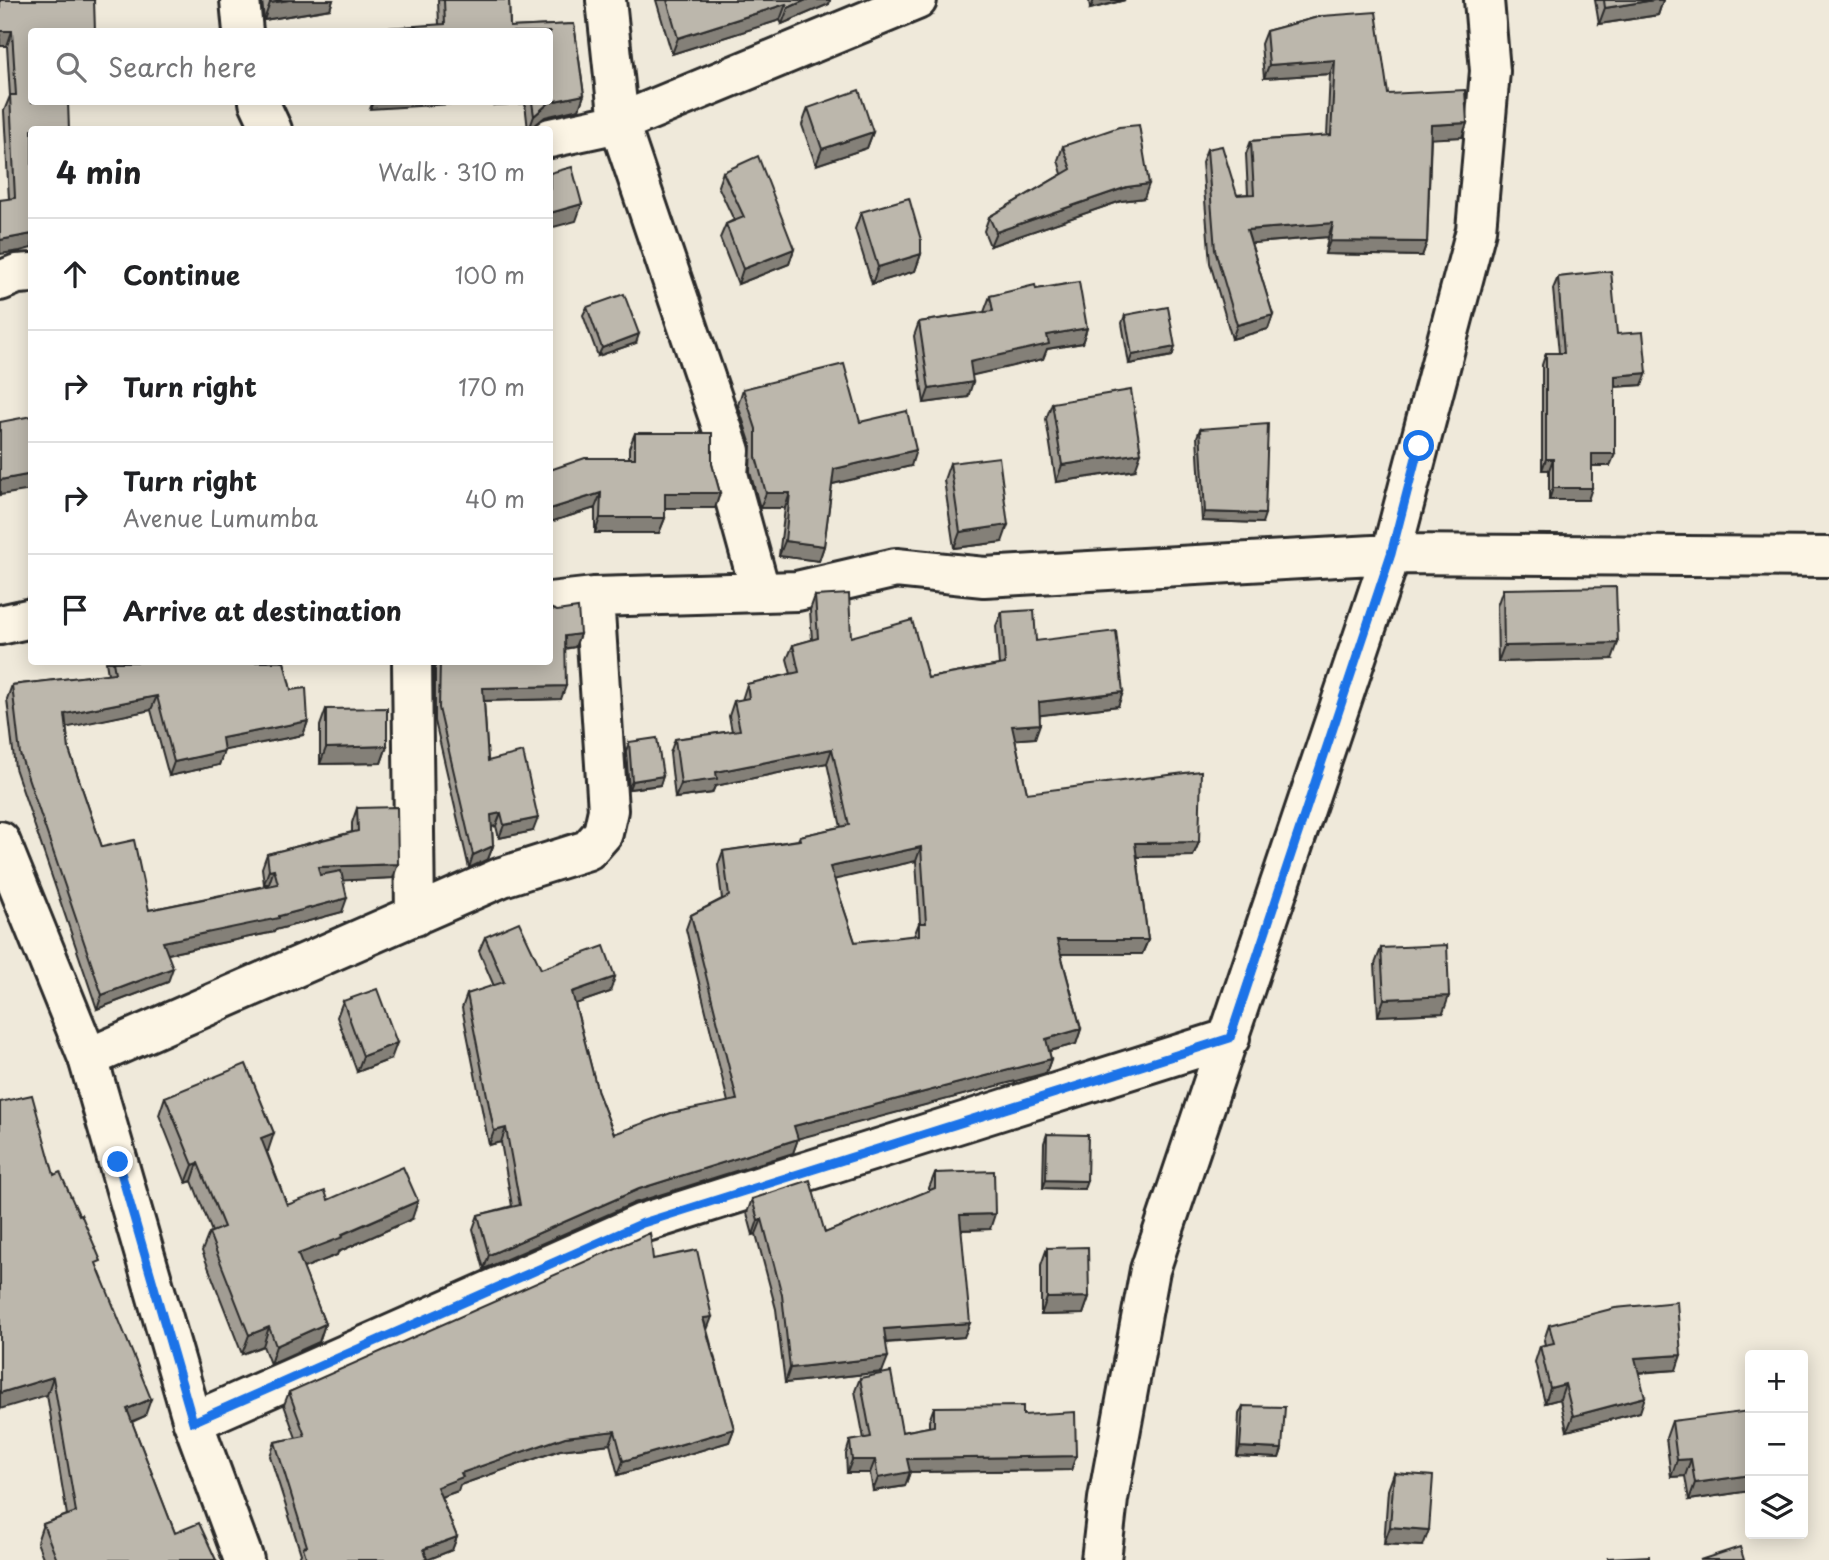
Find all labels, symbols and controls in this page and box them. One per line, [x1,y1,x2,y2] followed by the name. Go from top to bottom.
[28,28,553,105] search box
[108,47,257,86] text: Search here
[52,48,90,86] icon: search
[56,149,142,194] text: 4 min
[378,154,525,189] text: Walk · 310 m
[56,255,94,293] icon: ahead
[123,255,240,294] text: Continue
[455,257,525,292] text: 100 m
[56,367,94,405] icon: right
[123,367,257,406] text: Turn right
[458,369,525,404] text: 170 m
[1403,430,1434,461] route start
[123,461,257,500] text: Turn right
[56,479,94,517] icon: right
[465,481,525,516] text: 40 m
[123,500,318,535] text: Avenue Lumumba
[56,591,94,629] icon: arrive
[123,591,402,630] text: Arrive at destination
[102,1146,133,1177] route end
[1745,1350,1808,1539] map controls
[1745,1350,1808,1413] button: +
[1745,1413,1808,1476] button: −
[1745,1476,1808,1539] button: layers

